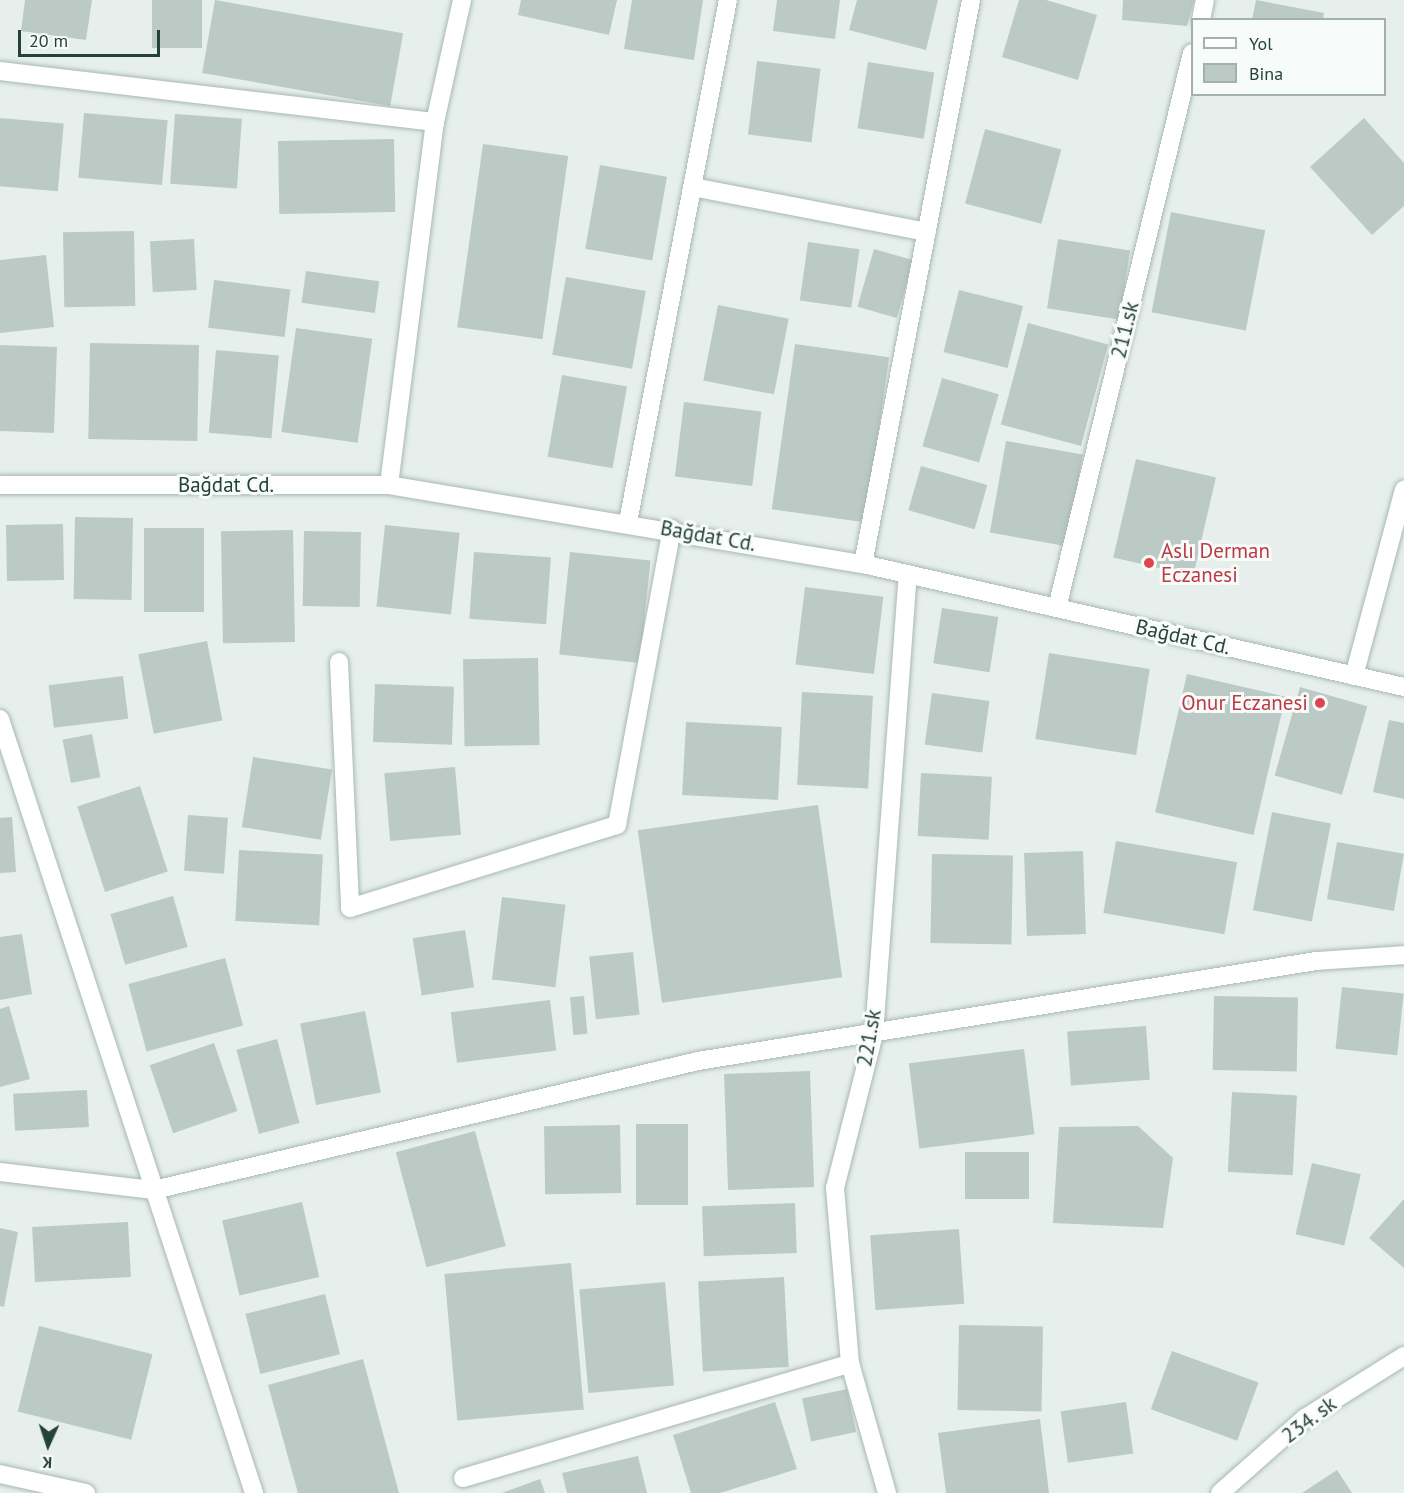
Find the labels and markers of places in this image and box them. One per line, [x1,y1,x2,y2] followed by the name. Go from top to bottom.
[1161,538,1270,588] place label: Aslı Derman Eczanesi
[1142,556,1156,570] marker: Aslı Derman Eczanesi
[1181,690,1308,716] place label: Onur Eczanesi
[1313,696,1327,710] marker: Onur Eczanesi

